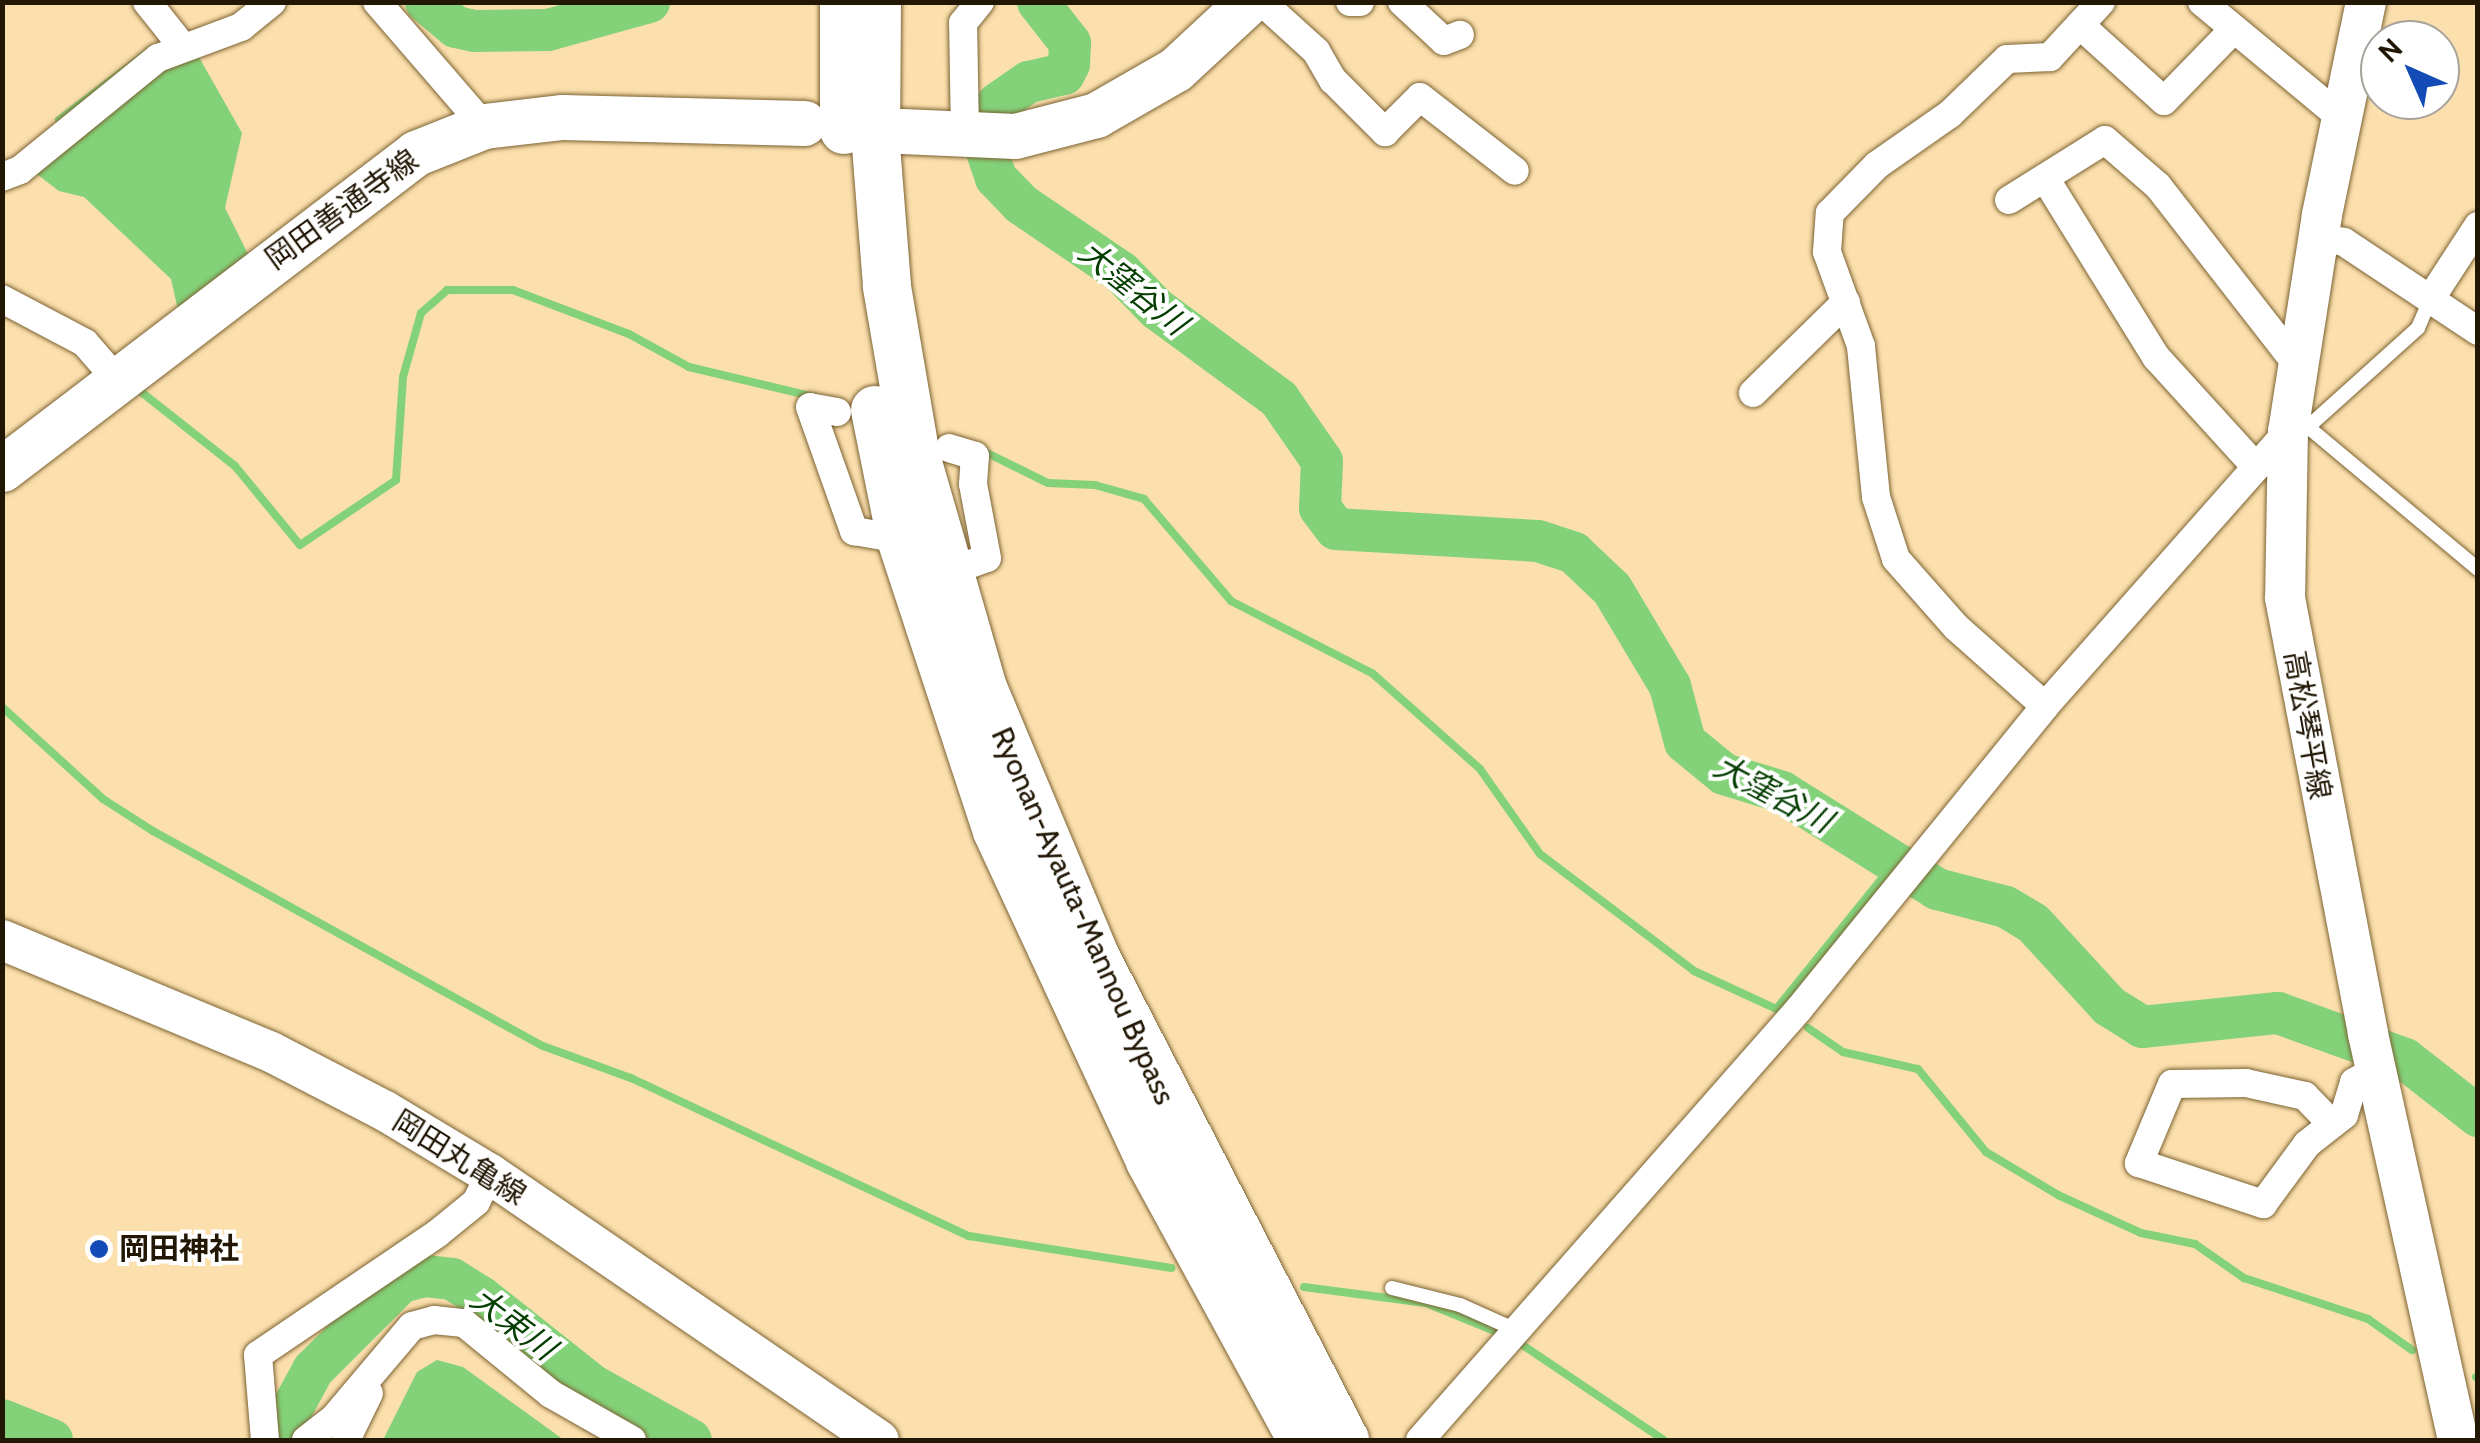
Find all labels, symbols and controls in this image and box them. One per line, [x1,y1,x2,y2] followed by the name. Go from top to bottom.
[2360,20,2460,120] north arrow
[2371,31,2409,69] text: N
[259,143,425,277] street label: 岡田善通寺線
[1071,233,1195,343] water label: 大窪谷川
[2276,648,2338,802] street label: 高松琴平線
[983,722,1183,1110] street label: Ryonan-Ayauta-Mannou Bypass
[1707,747,1839,841] water label: 大窪谷川
[386,1103,532,1213] street label: 岡田丸亀線
[119,1231,239,1267] place label: 岡田神社
[88,1238,110,1260] marker: 岡田神社
[463,1280,563,1368] water label: 大束川

